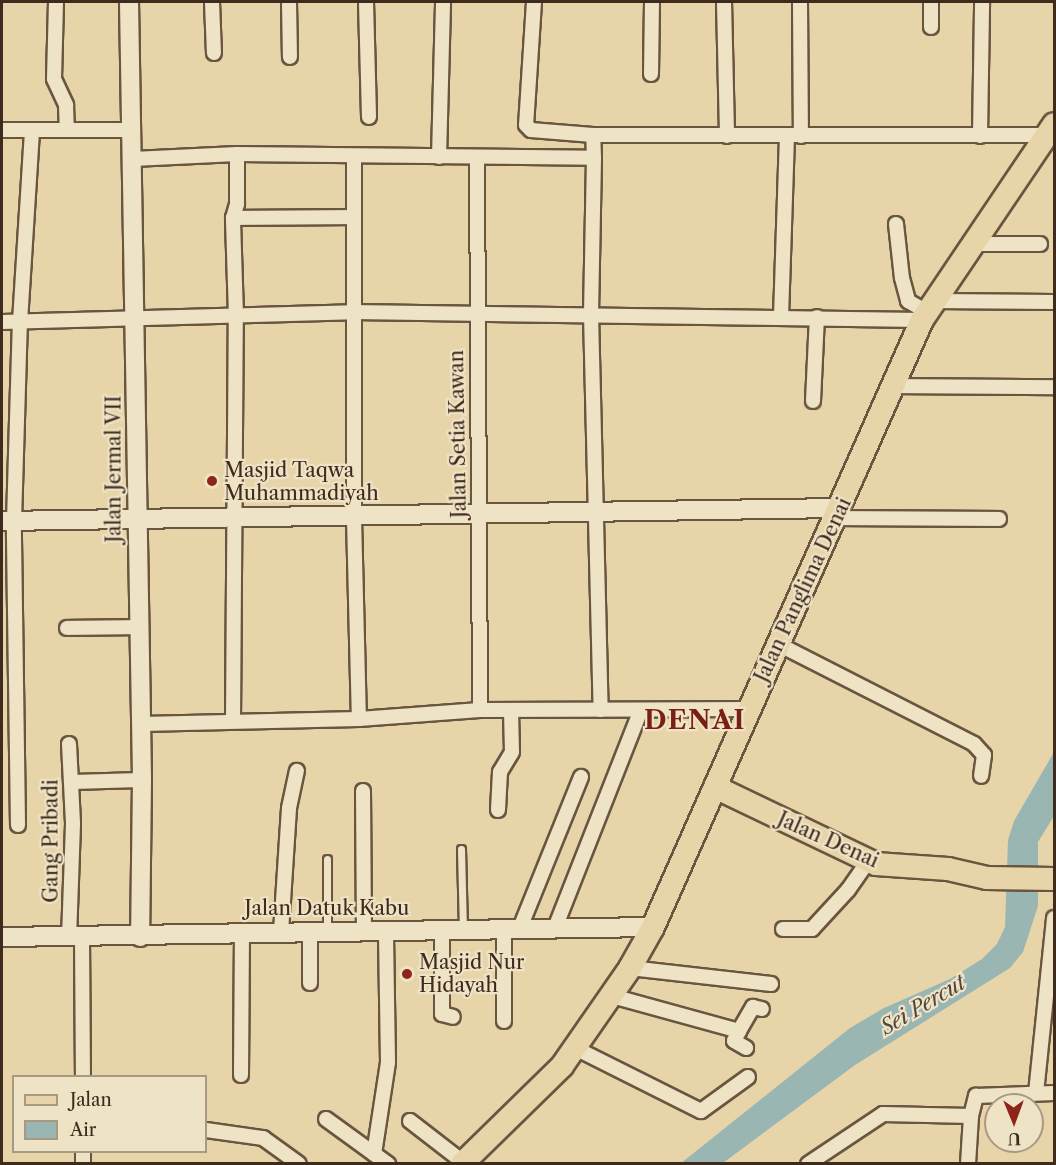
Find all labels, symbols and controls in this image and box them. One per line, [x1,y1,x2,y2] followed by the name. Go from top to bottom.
[445,350,471,518] street label: Jalan Setia Kawan
[102,395,126,543] street label: Jalan Jermal VII
[224,458,379,505] place label: Masjid Taqwa Muhammadiyah
[205,474,219,488] marker: Masjid Taqwa Muhammadiyah
[750,494,856,686] street label: Jalan Panglima Denai
[644,705,746,737] district label: DENAI
[39,779,63,903] street label: Gang Pribadi
[774,807,882,873] street label: Jalan Denai
[244,896,410,920] street label: Jalan Datuk Kabu
[419,951,524,998] place label: Masjid Nur Hidayah
[400,967,414,981] marker: Masjid Nur Hidayah
[876,970,970,1040] water label: Sei Percut
[12,1075,207,1153] legend
[70,1089,112,1111] text: Jalan
[984,1093,1044,1153] north arrow
[70,1119,96,1141] text: Air
[1008,1129,1021,1149] text: U

